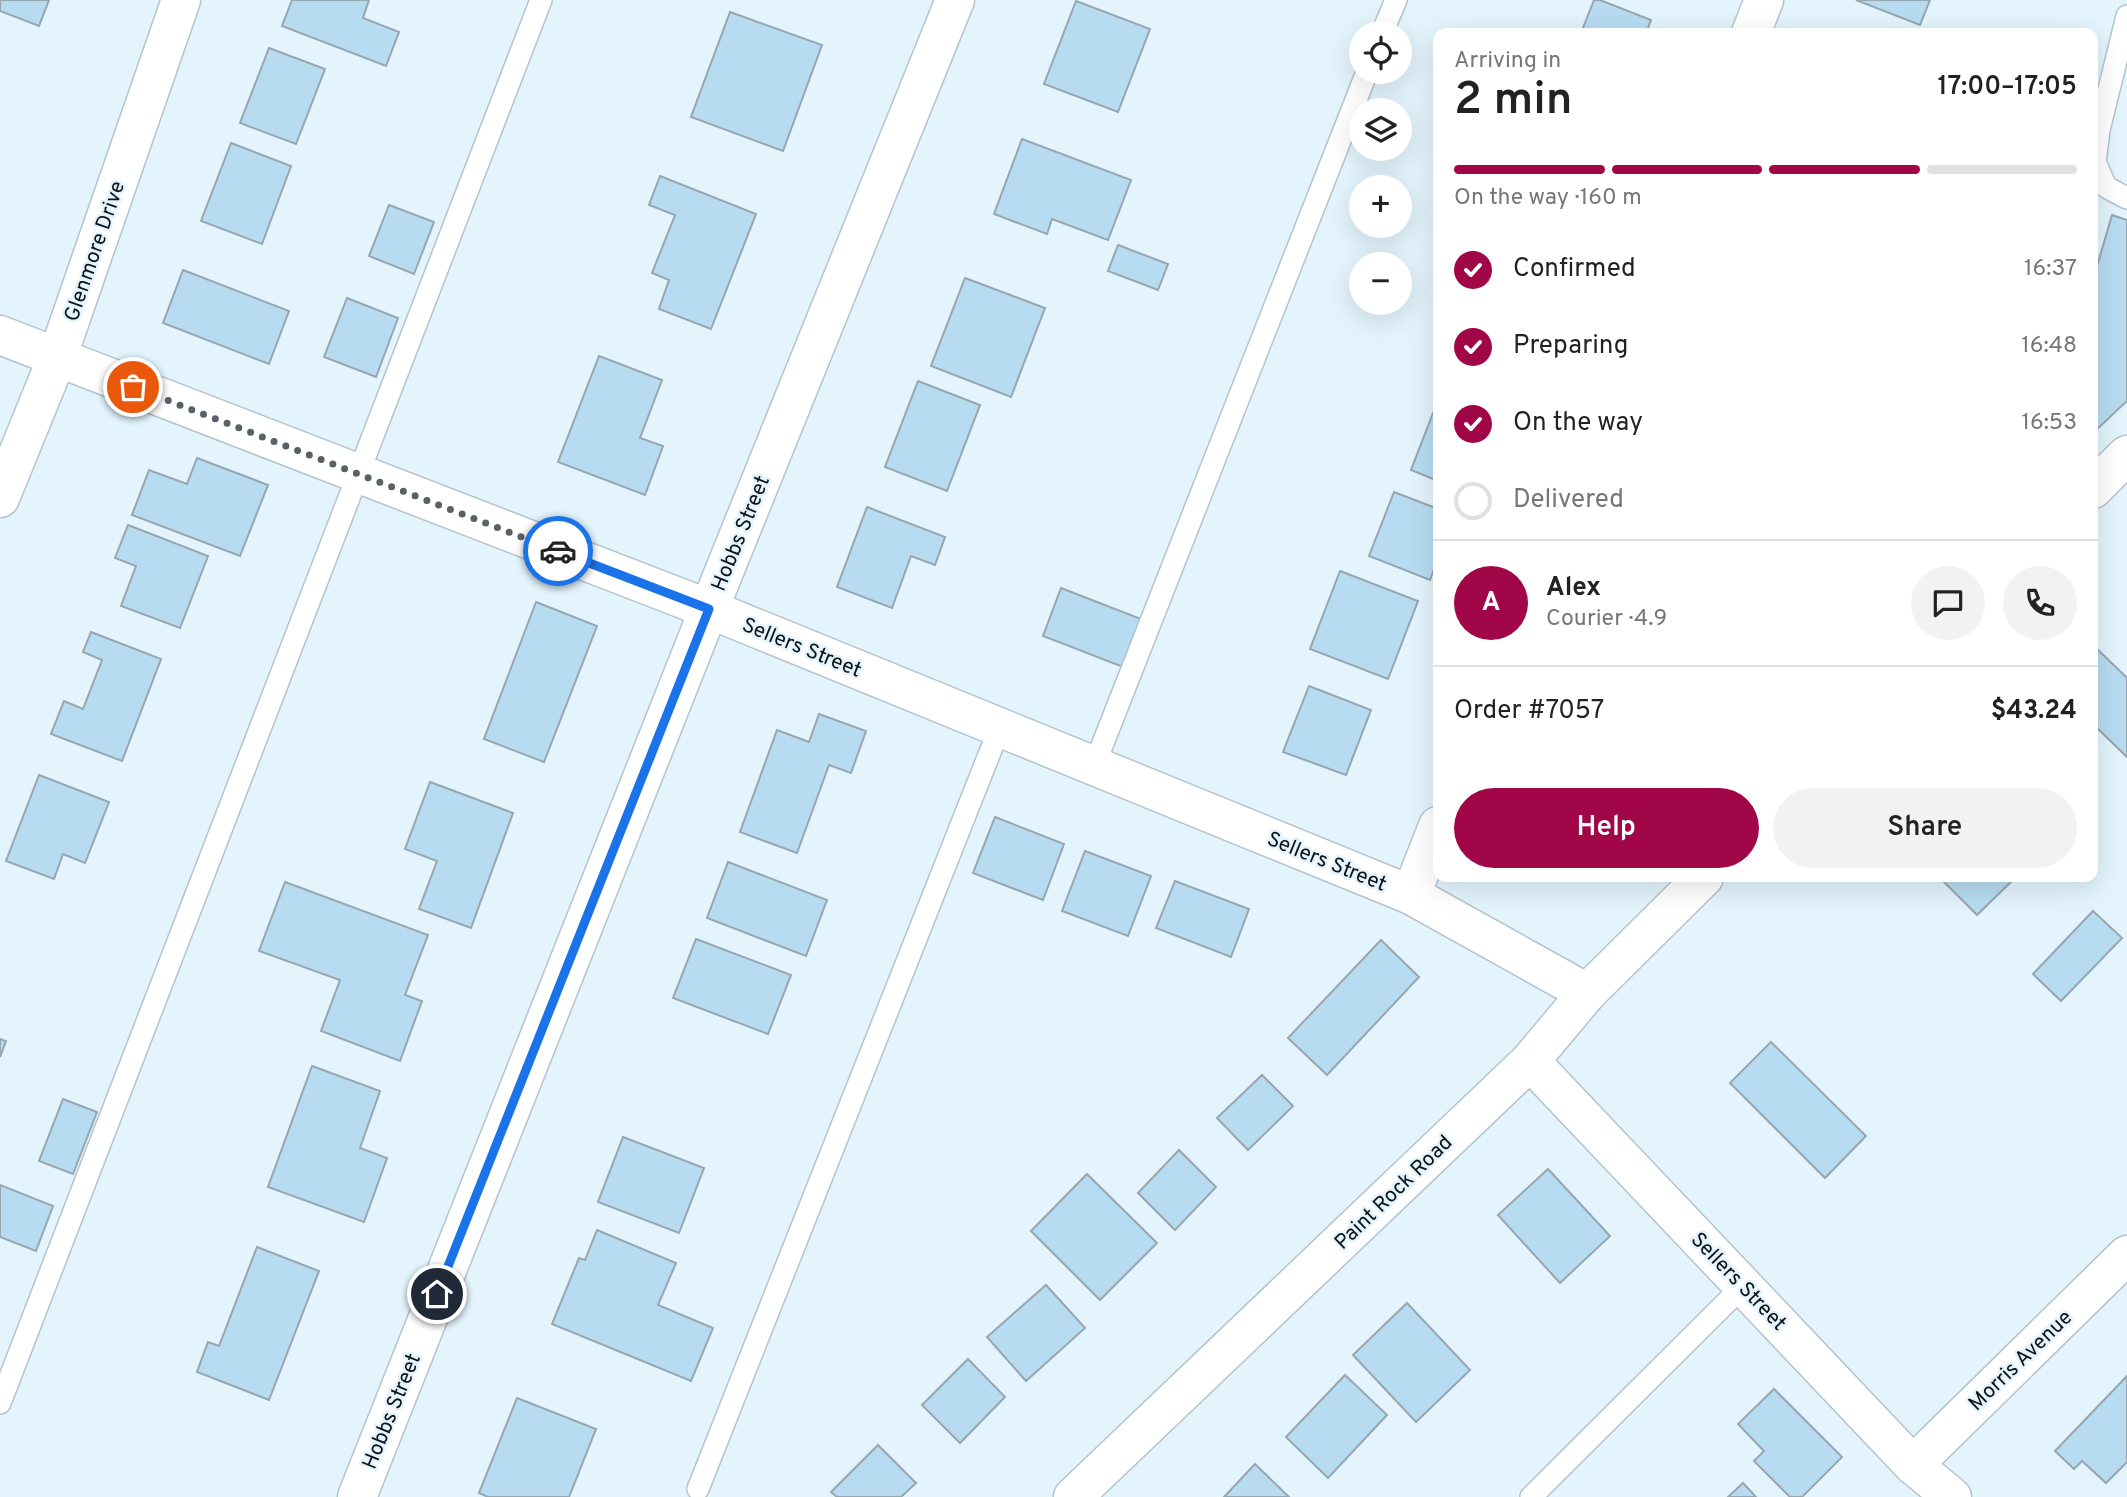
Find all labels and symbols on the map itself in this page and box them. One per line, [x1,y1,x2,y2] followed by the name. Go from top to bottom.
[59,178,132,325] street label: Glenmore Drive
[103,357,163,417] pin
[706,472,777,595] street label: Hobbs Street
[523,516,593,586] courier
[738,612,865,685] street label: Sellers Street
[1263,826,1390,899] street label: Sellers Street
[1329,1130,1459,1256] street label: Paint Rock Road
[1684,1227,1792,1337] street label: Sellers Street
[407,1264,467,1324] pin
[1963,1305,2079,1417] street label: Morris Avenue
[357,1350,428,1473] street label: Hobbs Street

